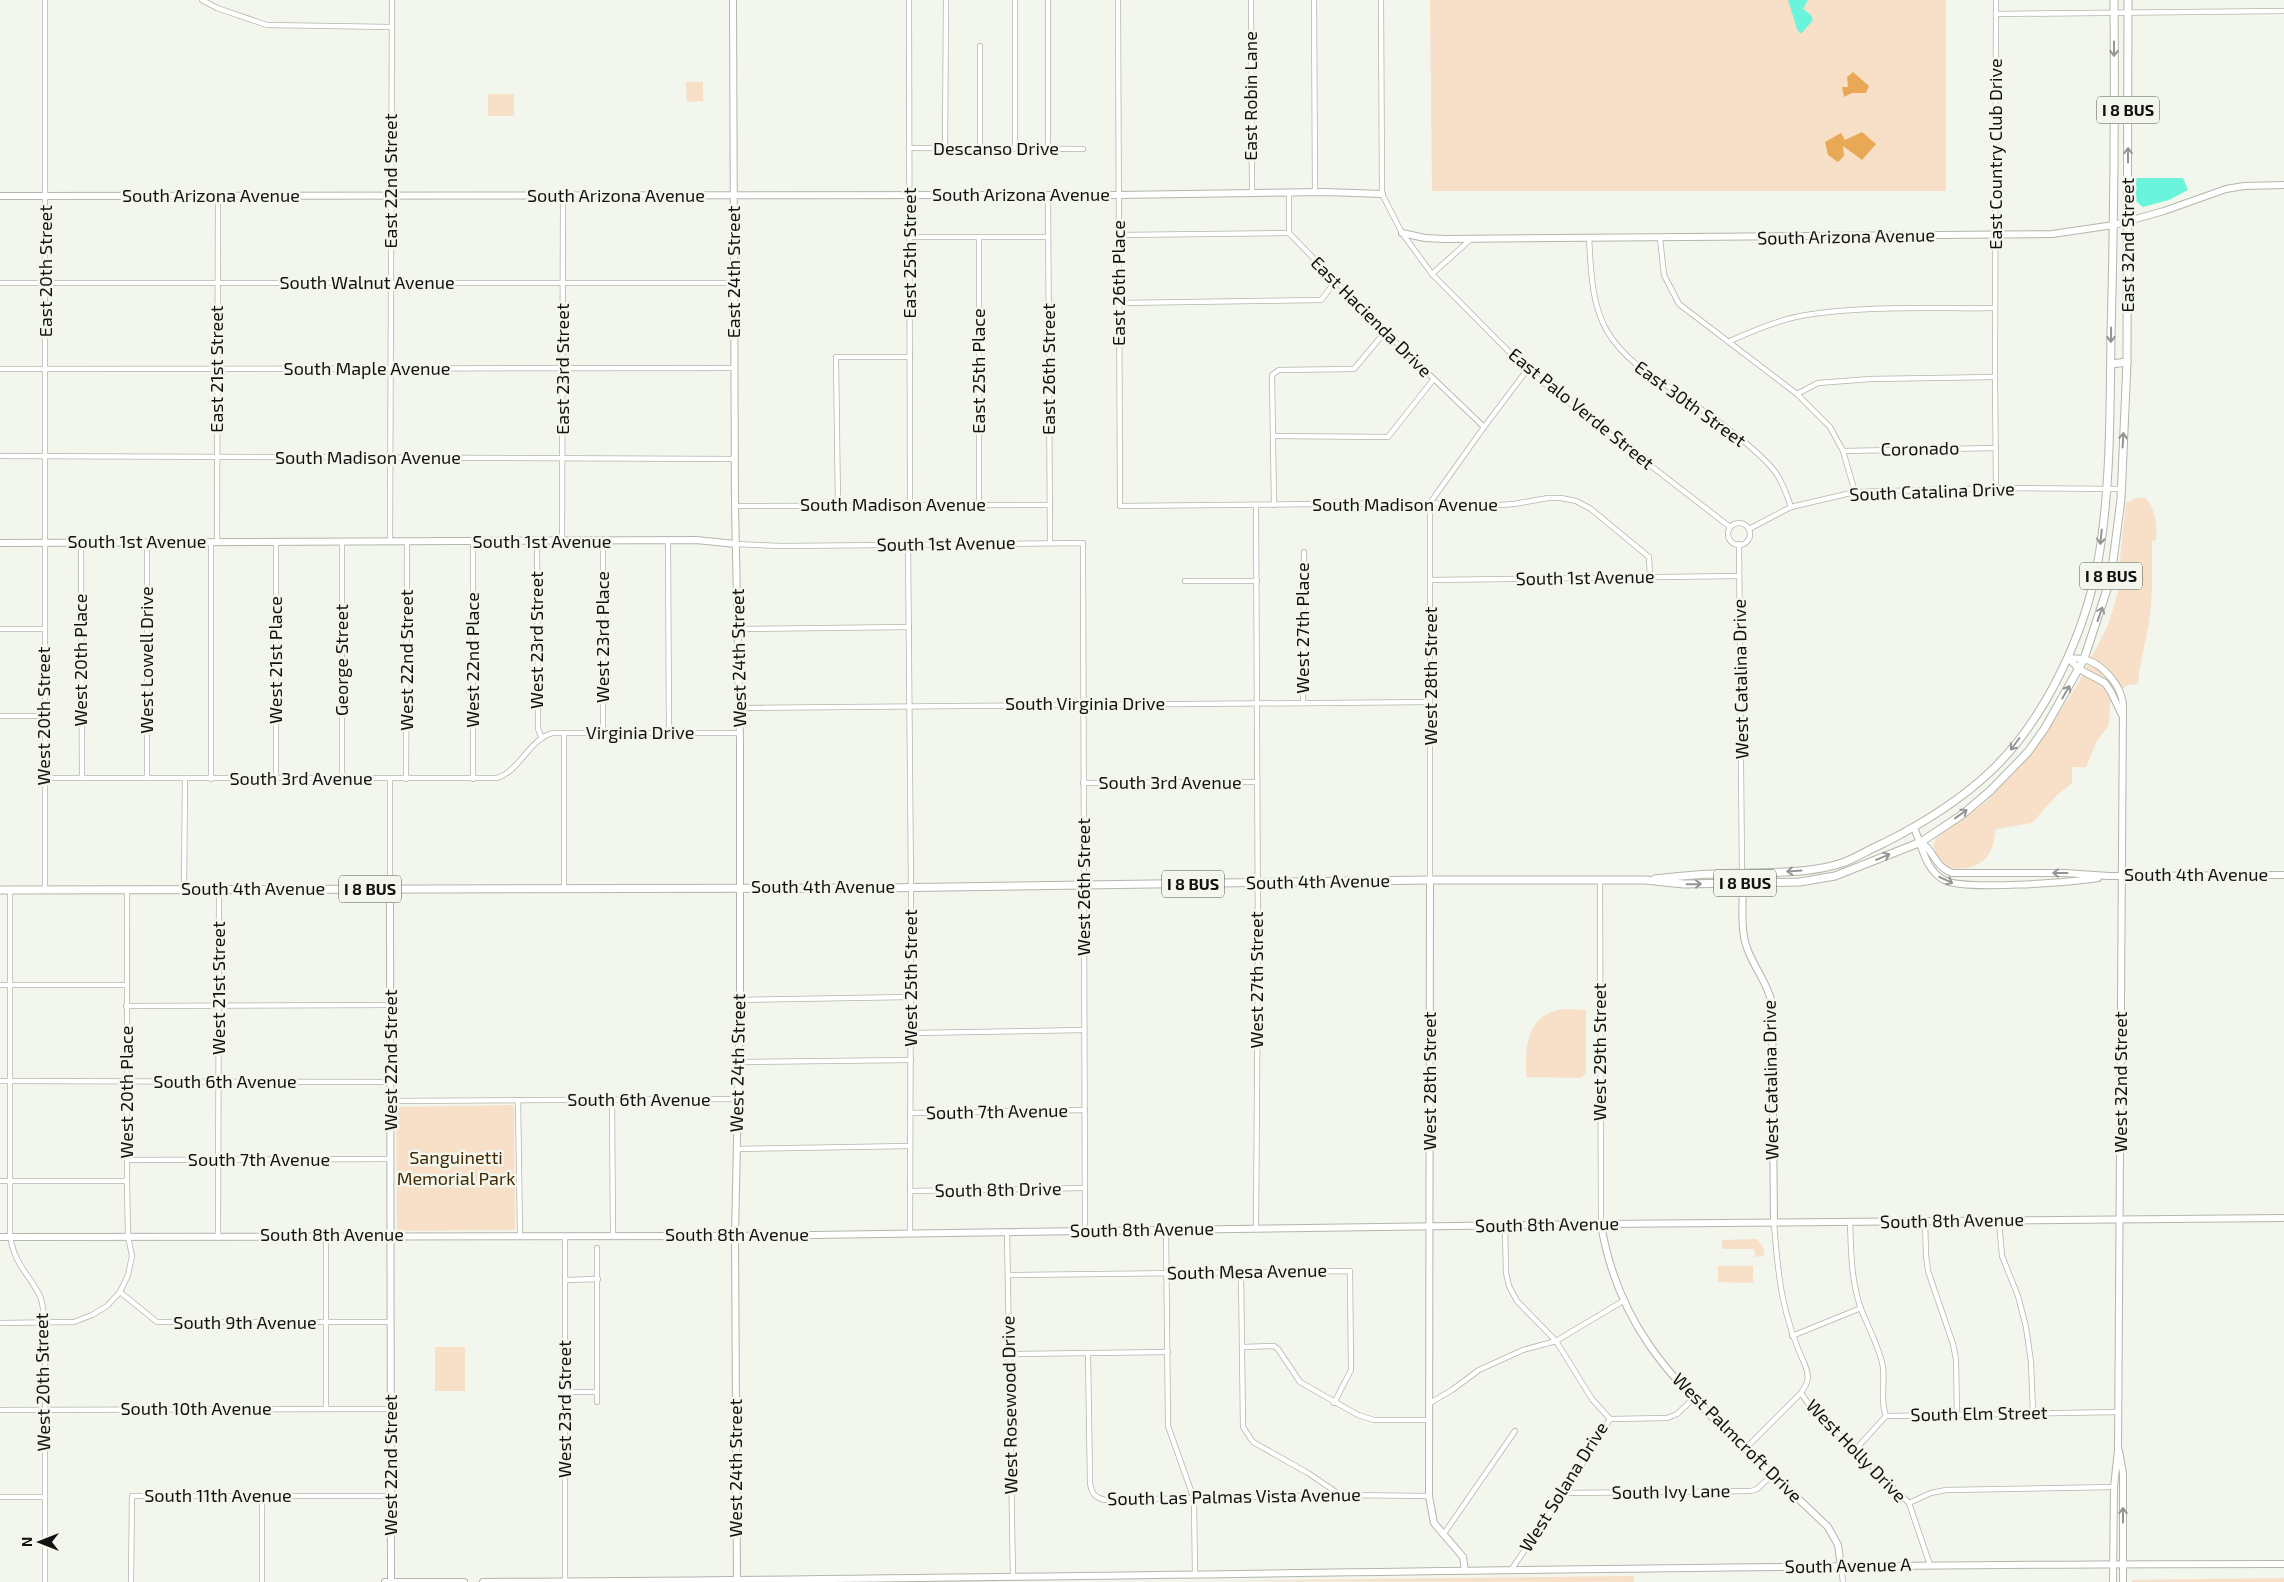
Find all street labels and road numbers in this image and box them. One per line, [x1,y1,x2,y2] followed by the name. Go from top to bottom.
[1239,31,1261,161] street label: East Robin Lane
[1984,58,2006,250] street label: East Country Club Drive
[2097,96,2159,124] road number: I 8 BUS
[379,113,401,249] street label: East 22nd Street
[933,137,1059,159] street label: Descanso Drive
[2116,177,2138,312] street label: East 32nd Street
[932,183,1110,205] street label: South Arizona Avenue
[122,184,300,206] street label: South Arizona Avenue
[527,184,705,206] street label: South Arizona Avenue
[898,187,920,319] street label: East 25th Street
[34,205,56,337] street label: East 20th Street
[722,206,744,338] street label: East 24th Street
[1107,220,1129,346] street label: East 26th Place
[1757,223,1935,249] street label: South Arizona Avenue
[1307,251,1437,381] street label: East Hacienda Drive
[279,271,455,293] street label: South Walnut Avenue
[551,303,573,435] street label: East 23rd Street
[1037,303,1059,435] street label: East 26th Street
[205,305,227,433] street label: East 21st Street
[967,308,989,434] street label: East 25th Place
[1505,343,1659,474] street label: East Palo Verde Street
[1631,355,1751,451] street label: East 30th Street
[284,357,450,379] street label: South Maple Avenue
[1881,436,1959,460] street label: Coronado
[275,446,461,468] street label: South Madison Avenue
[1849,477,2015,505] street label: South Catalina Drive
[800,493,986,515] street label: South Madison Avenue
[1312,493,1498,515] street label: South Madison Avenue
[68,530,206,552] street label: South 1st Avenue
[473,530,611,552] street label: South 1st Avenue
[876,531,1016,555] street label: South 1st Avenue
[1291,562,1313,694] street label: West 27th Place
[2080,562,2142,590] road number: I 8 BUS
[1515,565,1655,589] street label: South 1st Avenue
[525,571,547,709] street label: West 23rd Street
[591,571,613,703] street label: West 23rd Place
[135,586,157,734] street label: West Lowell Drive
[726,588,750,728] street label: West 24th Street
[395,589,417,731] street label: West 22nd Street
[461,592,483,728] street label: West 22nd Place
[69,594,91,726] street label: West 20th Place
[264,596,286,724] street label: West 21st Place
[1728,599,1752,759] street label: West Catalina Drive
[330,604,352,716] street label: George Street
[1419,606,1441,745] street label: West 28th Street
[32,646,54,785] street label: West 20th Street
[1005,692,1165,714] street label: South Virginia Drive
[586,721,694,743] street label: Virginia Drive
[229,767,373,789] street label: South 3rd Avenue
[1098,771,1242,793] street label: South 3rd Avenue
[1072,818,1094,956] street label: West 26th Street
[2124,863,2268,885] street label: South 4th Avenue
[1246,869,1390,893] street label: South 4th Avenue
[1714,870,1776,896] road number: I 8 BUS
[1162,871,1224,898] road number: I 8 BUS
[751,875,895,897] street label: South 4th Avenue
[339,876,401,902] road number: I 8 BUS
[181,877,325,899] street label: South 4th Avenue
[899,909,921,1047] street label: West 25th Street
[1245,911,1267,1049] street label: West 27th Street
[207,921,229,1055] street label: West 21st Street
[1588,983,1610,1121] street label: West 29th Street
[379,989,401,1131] street label: West 22nd Street
[725,993,749,1133] street label: West 24th Street
[1758,1000,1782,1160] street label: West Catalina Drive
[1418,1011,1440,1150] street label: West 28th Street
[2109,1011,2131,1153] street label: West 32nd Street
[115,1026,137,1158] street label: West 20th Place
[153,1070,297,1092] street label: South 6th Avenue
[567,1088,711,1110] street label: South 6th Avenue
[926,1099,1068,1123] street label: South 7th Avenue
[188,1148,330,1170] street label: South 7th Avenue
[934,1177,1062,1201] street label: South 8th Drive
[1880,1208,2024,1232] street label: South 8th Avenue
[1475,1212,1619,1236] street label: South 8th Avenue
[1070,1217,1214,1241] street label: South 8th Avenue
[260,1223,404,1245] street label: South 8th Avenue
[665,1223,809,1245] street label: South 8th Avenue
[1167,1259,1327,1283] street label: South Mesa Avenue
[173,1311,317,1333] street label: South 9th Avenue
[30,1312,54,1452] street label: West 20th Street
[996,1315,1022,1495] street label: West Rosewood Drive
[553,1340,575,1478] street label: West 23rd Street
[1668,1368,1807,1507] street label: West Palmcroft Drive
[379,1394,401,1536] street label: West 22nd Street
[1802,1394,1911,1506] street label: West Holly Drive
[120,1397,272,1419] street label: South 10th Avenue
[724,1398,746,1537] street label: West 24th Street
[1910,1401,2048,1425] street label: South Elm Street
[1514,1417,1612,1556] street label: West Solana Drive
[1612,1479,1730,1503] street label: South Ivy Lane
[1107,1483,1361,1509] street label: South Las Palmas Vista Avenue
[144,1484,292,1506] street label: South 11th Avenue
[1785,1553,1912,1577] street label: South Avenue A

